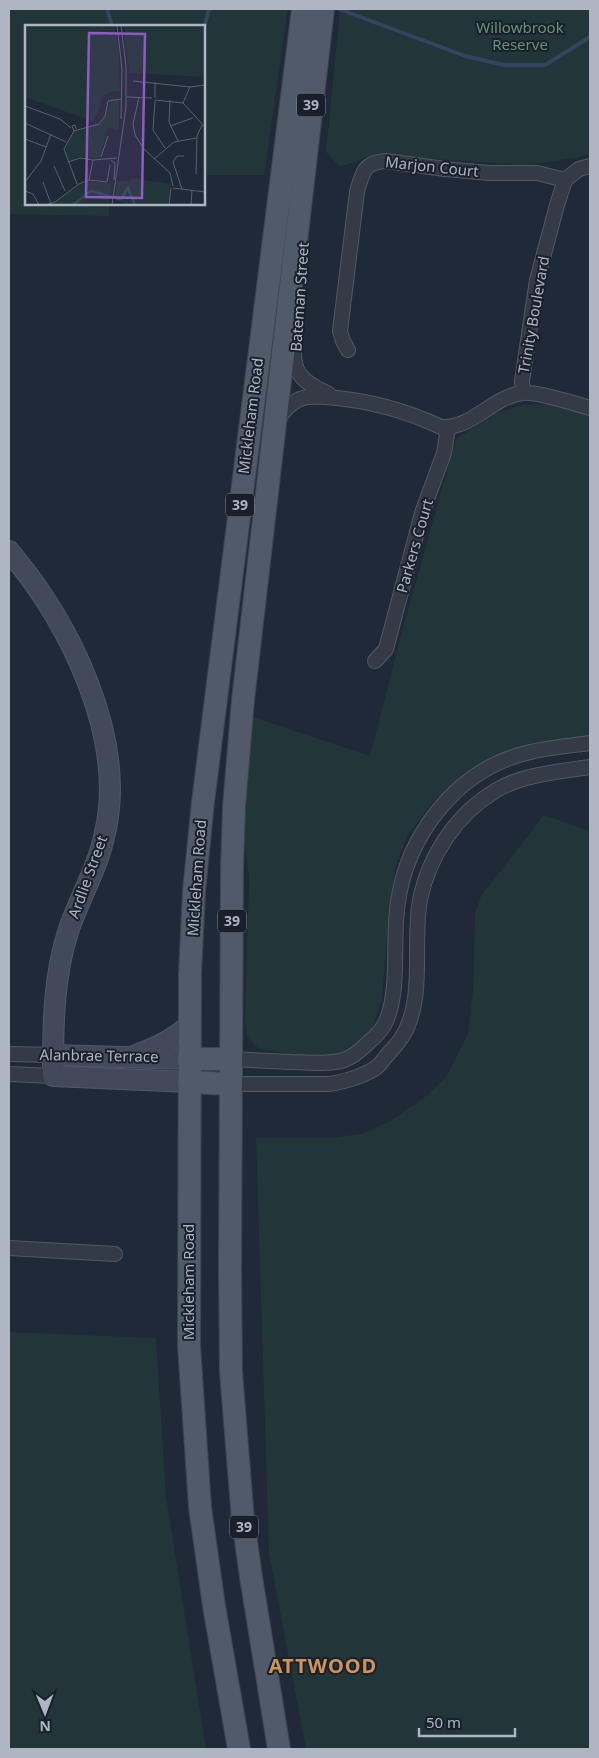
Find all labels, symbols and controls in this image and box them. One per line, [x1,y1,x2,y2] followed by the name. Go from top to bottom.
[476,17,564,54] park label: Willowbrook Reserve
[25,25,205,205] inset map
[297,94,325,116] road number: 39
[384,151,480,181] street label: Marjon Court
[285,241,313,352] street label: Bateman Street
[513,254,553,375] street label: Trinity Boulevard
[233,357,267,475] street label: Mickleham Road
[226,494,254,516] road number: 39
[391,496,437,595] street label: Parkers Court
[182,819,210,937] street label: Mickleham Road
[63,832,111,921] street label: Ardlie Street
[218,909,246,932] road number: 39
[39,1044,159,1066] street label: Alanbrae Terrace
[178,1224,198,1340] street label: Mickleham Road
[230,1515,258,1538] road number: 39
[269,1652,377,1679] district label: ATTWOOD
[20,1688,70,1738] north arrow
[419,1706,515,1738] scale bar
[426,1712,461,1732] text: 50 m
[39,1717,51,1736] text: N

